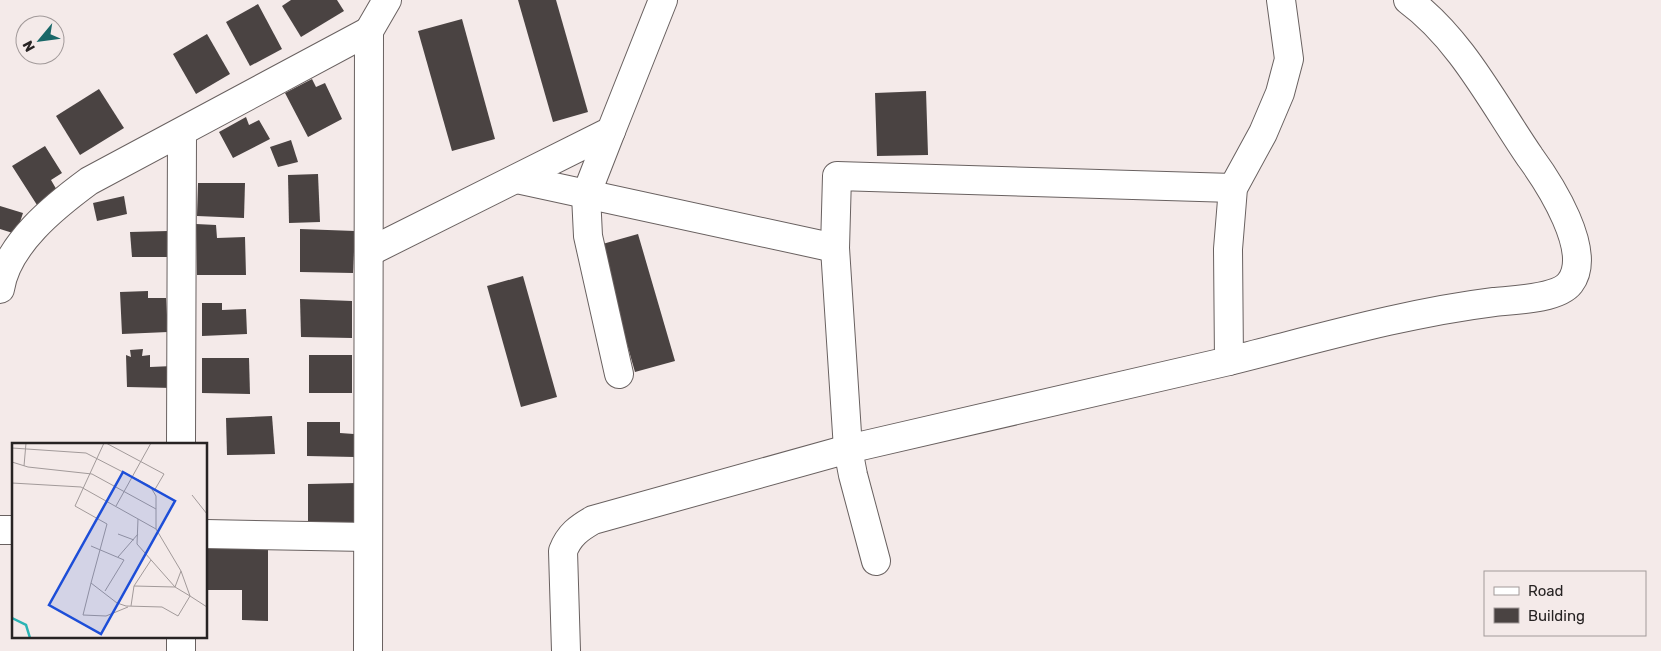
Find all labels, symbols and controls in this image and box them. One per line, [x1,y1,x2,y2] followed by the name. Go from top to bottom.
[15,15,65,65] north arrow
[19,38,39,55] text: N
[12,443,208,638] inset map
[1484,571,1646,636] legend
[1528,582,1564,600] text: Road
[1528,607,1585,625] text: Building

